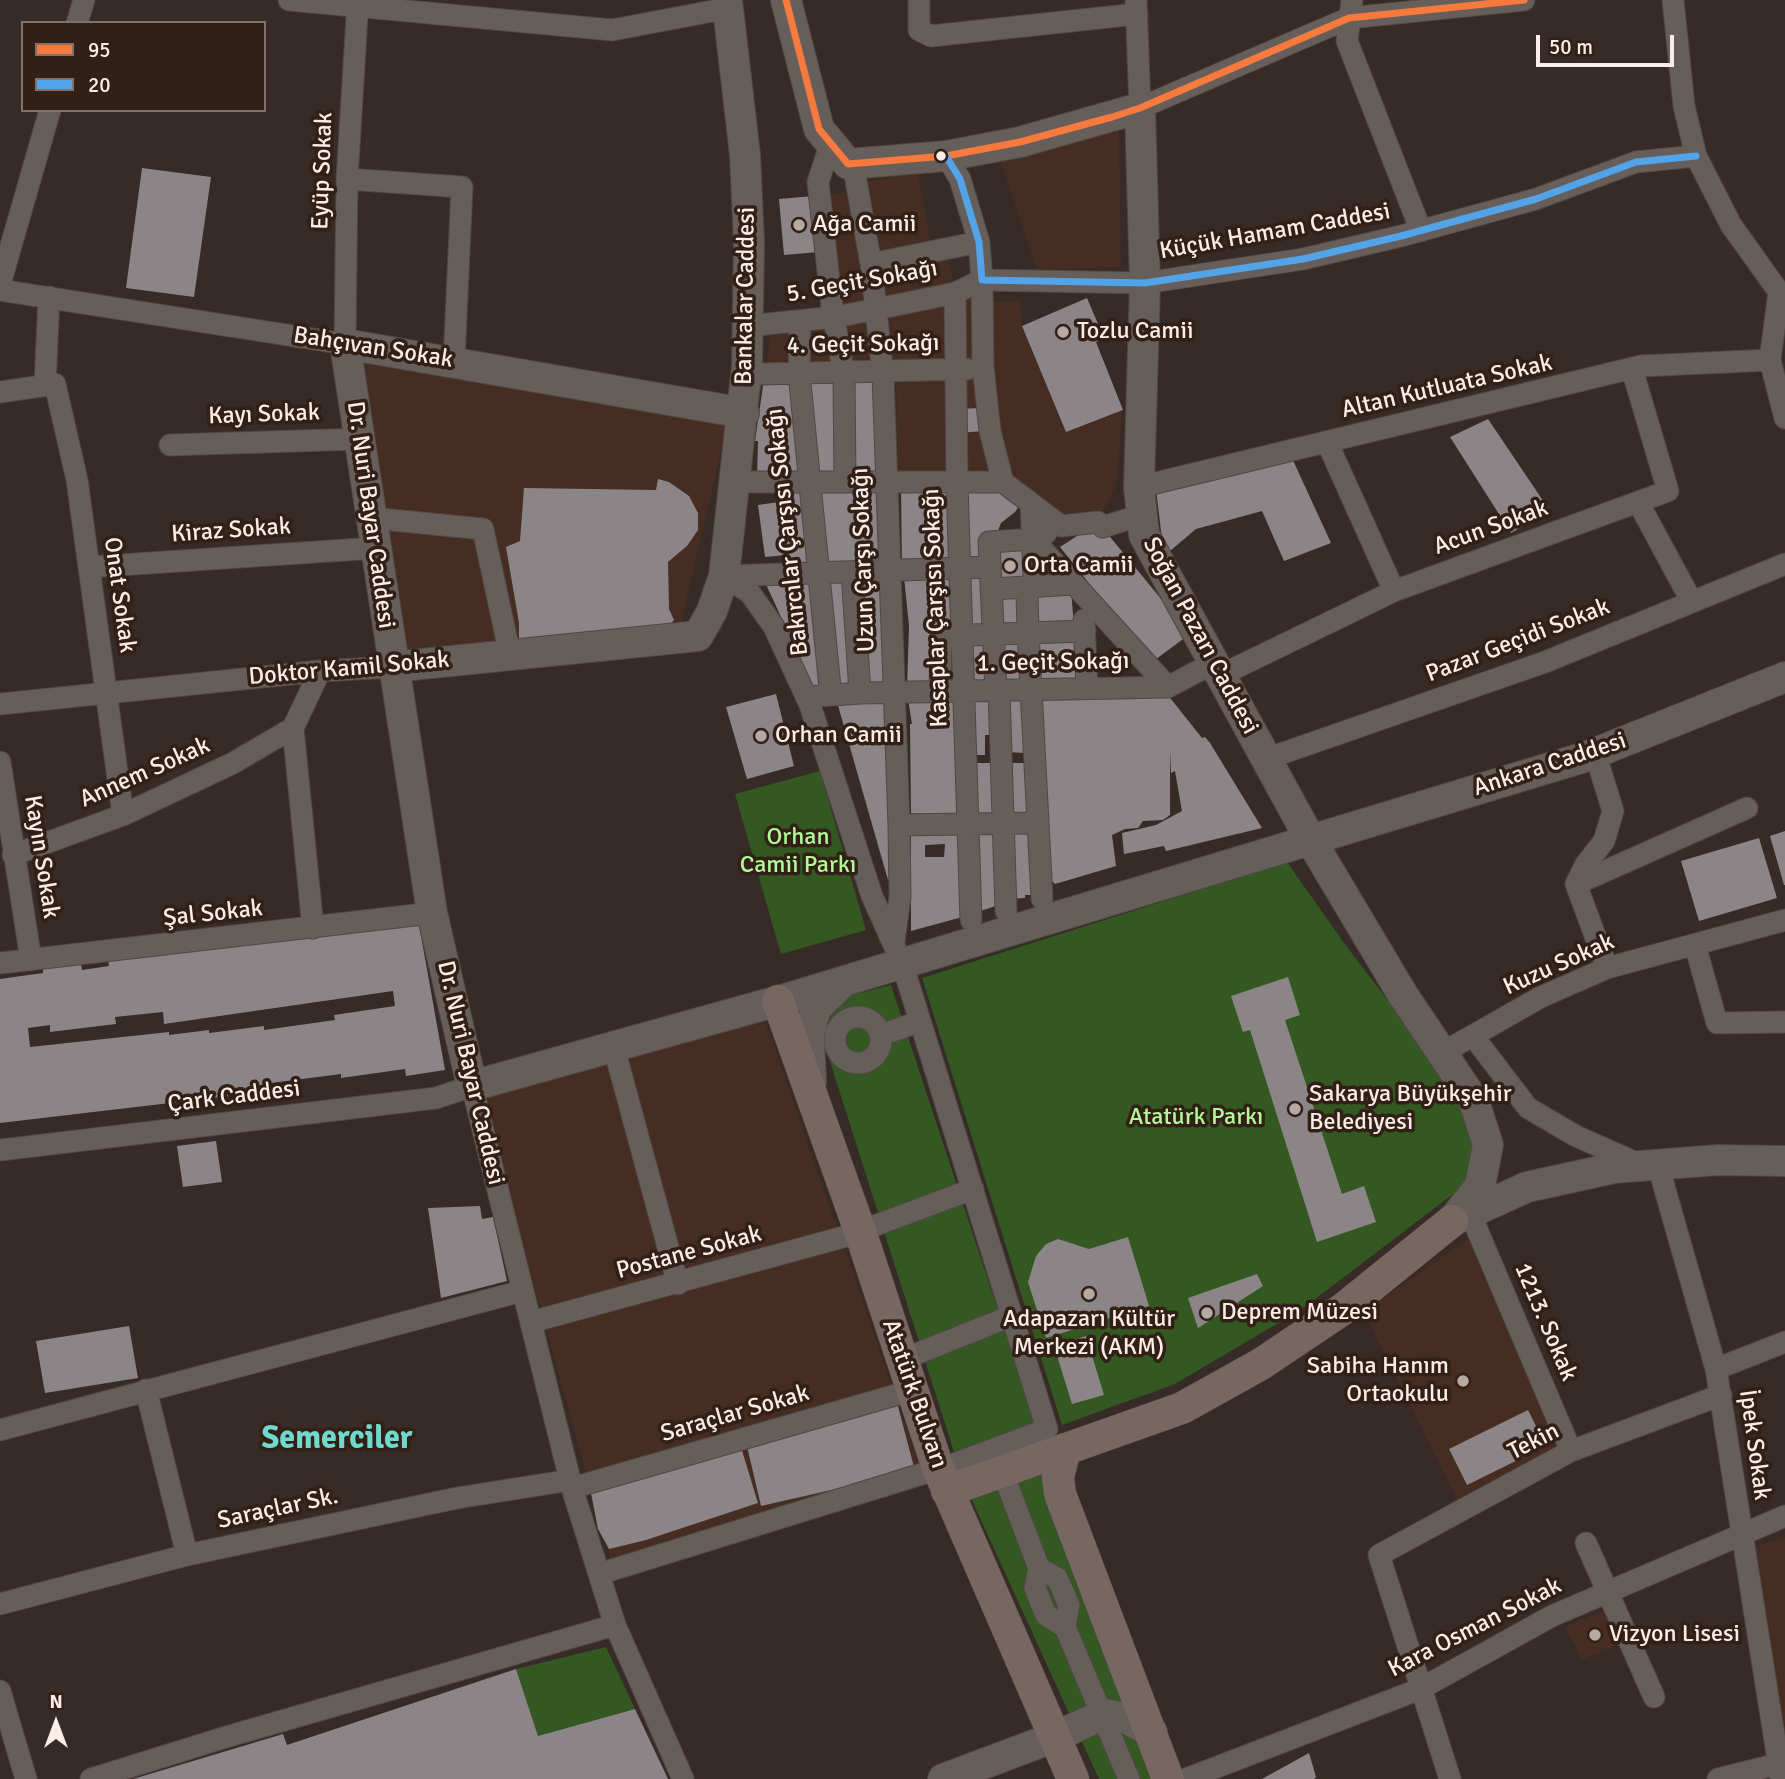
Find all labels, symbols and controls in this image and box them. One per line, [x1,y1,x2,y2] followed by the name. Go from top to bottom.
[21,21,266,112] legend
[1540,21,1678,65] scale bar
[1549,34,1593,60] text: 50 m
[88,37,111,63] text: 95
[88,72,111,98] text: 20
[307,112,339,230] street label: Eyüp Sokak
[934,149,948,163] unlabelled marker
[1157,198,1393,266] street label: Küçük Hamam Caddesi
[730,207,762,385] street label: Bankalar Caddesi
[813,211,916,239] place label: Ağa Camii
[791,217,807,233] marker: Ağa Camii
[784,255,940,309] street label: 5. Geçit Sokağı
[1077,318,1193,346] place label: Tozlu Camii
[291,321,455,375] street label: Bahçıvan Sokak
[1055,324,1071,340] marker: Tozlu Camii
[786,329,940,361] street label: 4. Geçit Sokağı
[1339,349,1555,425] street label: Altan Kutluata Sokak
[208,399,320,431] street label: Kayı Sokak
[340,399,400,631] street label: Dr. Nuri Bayar Caddesi
[761,407,815,657] street label: Bakırcılar Çarşısı Sokağı
[846,467,882,653] street label: Uzun Çarşı Sokağı
[917,488,955,728] street label: Kasaplar Çarşısı Sokağı
[1430,494,1552,562] street label: Acun Sokak
[170,512,292,550] street label: Kiraz Sokak
[1136,533,1264,739] street label: Soğan Pazarı Caddesi
[97,535,141,655] street label: Onat Sokak
[1024,552,1134,580] place label: Orta Camii
[1002,558,1018,574] marker: Orta Camii
[1422,593,1614,689] street label: Pazar Geçidi Sokak
[247,646,451,692] street label: Doktor Kamil Sokak
[976,647,1130,679] street label: 1. Geçit Sokağı
[775,722,902,750] place label: Orhan Camii
[1470,727,1630,803] street label: Ankara Caddesi
[753,728,769,744] marker: Orhan Camii
[75,732,215,814] street label: Annem Sokak
[17,793,65,921] street label: Kayın Sokak
[740,824,856,880] park label: Orhan Camii Parkı
[162,894,264,934] street label: Şal Sokak
[1499,928,1619,1002] street label: Kuzu Sokak
[430,958,510,1188] street label: Dr. Nuri Bayar Caddesi
[166,1075,302,1119] street label: Çark Caddesi
[1309,1081,1511,1137] place label: Sakarya Büyükşehir Belediyesi
[1287,1101,1303,1117] marker: Sakarya Büyükşehir Belediyesi
[1129,1104,1263,1132] park label: Atatürk Parkı
[613,1220,765,1286] street label: Postane Sokak
[1507,1259,1583,1385] street label: 1213. Sokak
[1081,1286,1097,1302] marker: Adapazarı Kültür Merkezi (AKM)
[1221,1299,1378,1327] place label: Deprem Müzesi
[1199,1305,1215,1321] marker: Deprem Müzesi
[1003,1306,1175,1362] place label: Adapazarı Kültür Merkezi (AKM)
[875,1316,953,1472] street label: Atatürk Bulvarı
[1307,1353,1449,1409] place label: Sabiha Hanım Ortaokulu
[1455,1373,1471,1389] marker: Sabiha Hanım Ortaokulu
[658,1379,812,1449] street label: Saraçlar Sokak
[1732,1388,1776,1502] street label: İpek Sokak
[1504,1417,1564,1467] street label: Tekin
[261,1421,413,1459] district label: Semerciler
[215,1482,341,1536] street label: Saraçlar Sk.
[1384,1572,1566,1684] street label: Kara Osman Sokak
[1609,1621,1740,1649] place label: Vizyon Lisesi
[1587,1627,1603,1643] marker: Vizyon Lisesi
[21,1688,91,1758] north arrow
[49,1690,63,1714] text: N

